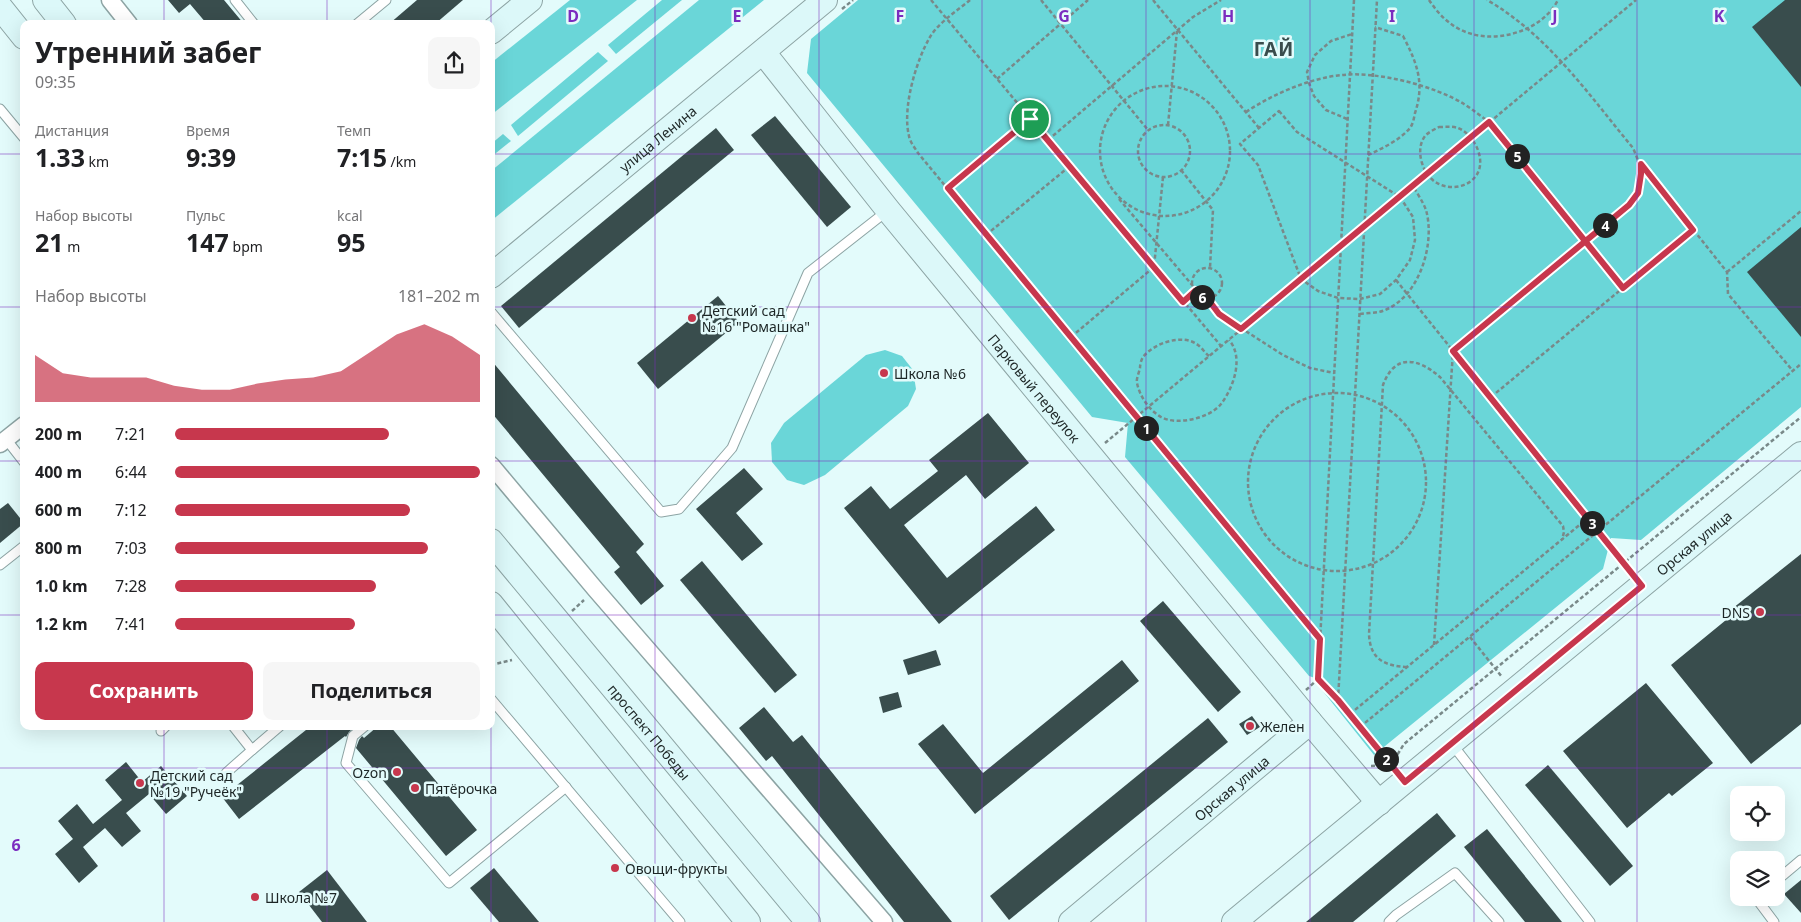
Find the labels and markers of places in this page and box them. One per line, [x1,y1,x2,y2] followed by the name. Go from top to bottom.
[1009,98,1051,140] pin
[1504,144,1530,168] pin: 5
[1592,212,1618,238] pin: 4
[1190,284,1214,310] pin: 6
[702,301,810,336] place label: Детский сад №16 "Ромашка"
[686,312,698,324] marker: Детский сад №16 "Ромашка"
[894,364,966,383] place label: Школа №6
[878,367,890,379] marker: Школа №6
[1134,416,1158,440] pin: 1
[1580,510,1604,536] pin: 3
[1721,603,1750,622] place label: DNS
[1754,606,1766,618] marker: DNS
[1260,717,1305,736] place label: Желен
[1244,720,1256,732] marker: Желен
[1374,746,1398,772] pin: 2
[352,763,387,782] place label: Ozon
[150,766,242,801] place label: Детский сад №19 "Ручеёк"
[391,766,403,778] marker: Ozon
[134,777,146,789] marker: Детский сад №19 "Ручеёк"
[425,779,497,798] place label: Пятёрочка
[409,782,421,794] marker: Пятёрочка
[625,859,728,878] place label: Овощи-фрукты
[609,862,621,874] marker: Овощи-фрукты
[265,888,337,907] place label: Школа №7
[249,891,261,903] marker: Школа №7

